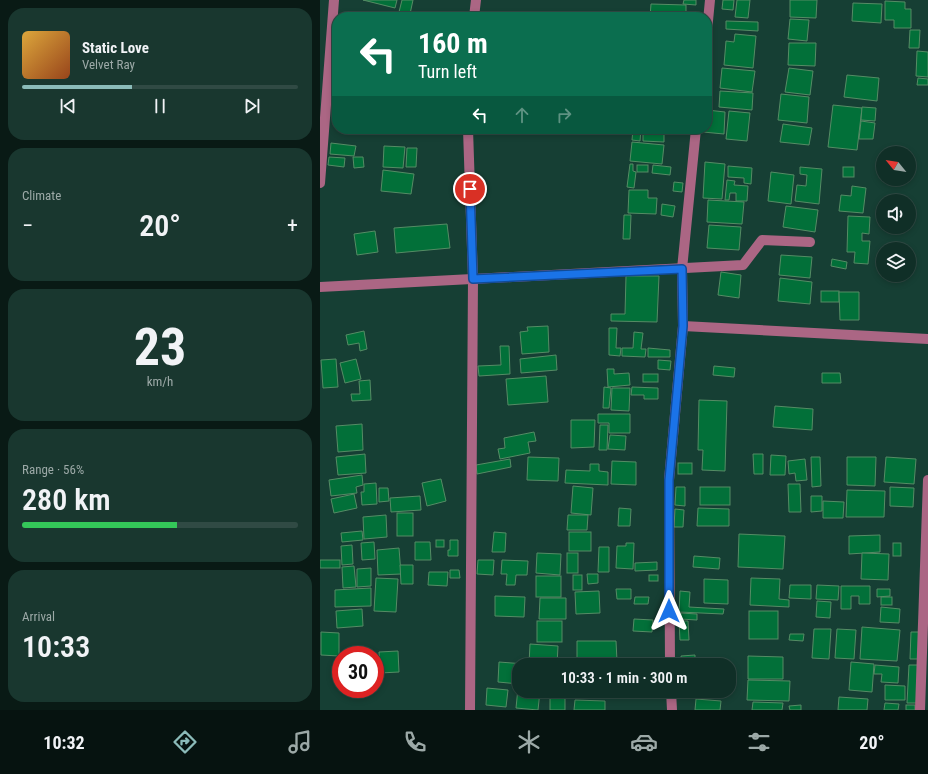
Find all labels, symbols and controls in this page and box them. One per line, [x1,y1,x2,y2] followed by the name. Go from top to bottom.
[418,27,488,60] text: 160 m
[352,28,404,80] icon: left
[82,39,149,57] text: Static Love
[82,57,135,72] text: Velvet Ray
[418,61,477,82] text: Turn left
[57,95,79,117] icon: previous
[149,95,171,117] icon: pause
[241,95,263,117] icon: next
[469,104,491,126] icon: left
[511,104,533,126] icon: ahead
[553,104,575,126] icon: right
[876,146,916,186] north arrow
[876,146,916,282] map controls
[453,172,487,206] pin
[459,178,481,200] icon: arrive
[22,188,61,203] text: Climate
[876,194,916,234] button: sound
[139,208,181,243] text: 20°
[22,213,33,238] text: −
[287,213,298,238] text: +
[876,242,916,282] button: layers
[134,317,186,378] text: 23
[147,374,173,389] text: km/h
[22,462,84,477] text: Range · 56%
[22,482,111,517] text: 280 km
[648,590,690,632] position arrow
[22,609,55,624] text: Arrival
[22,629,90,664] text: 10:33
[332,646,384,698] speed limit sign: 30
[561,669,687,687] text: 10:33 · 1 min · 300 m
[171,728,199,756] icon: directions
[286,728,314,756] icon: music
[401,728,429,756] icon: phone
[515,728,543,756] icon: climate
[630,728,658,756] icon: car
[745,728,773,756] icon: filters
[43,732,85,753] text: 10:32
[859,732,885,753] text: 20°

